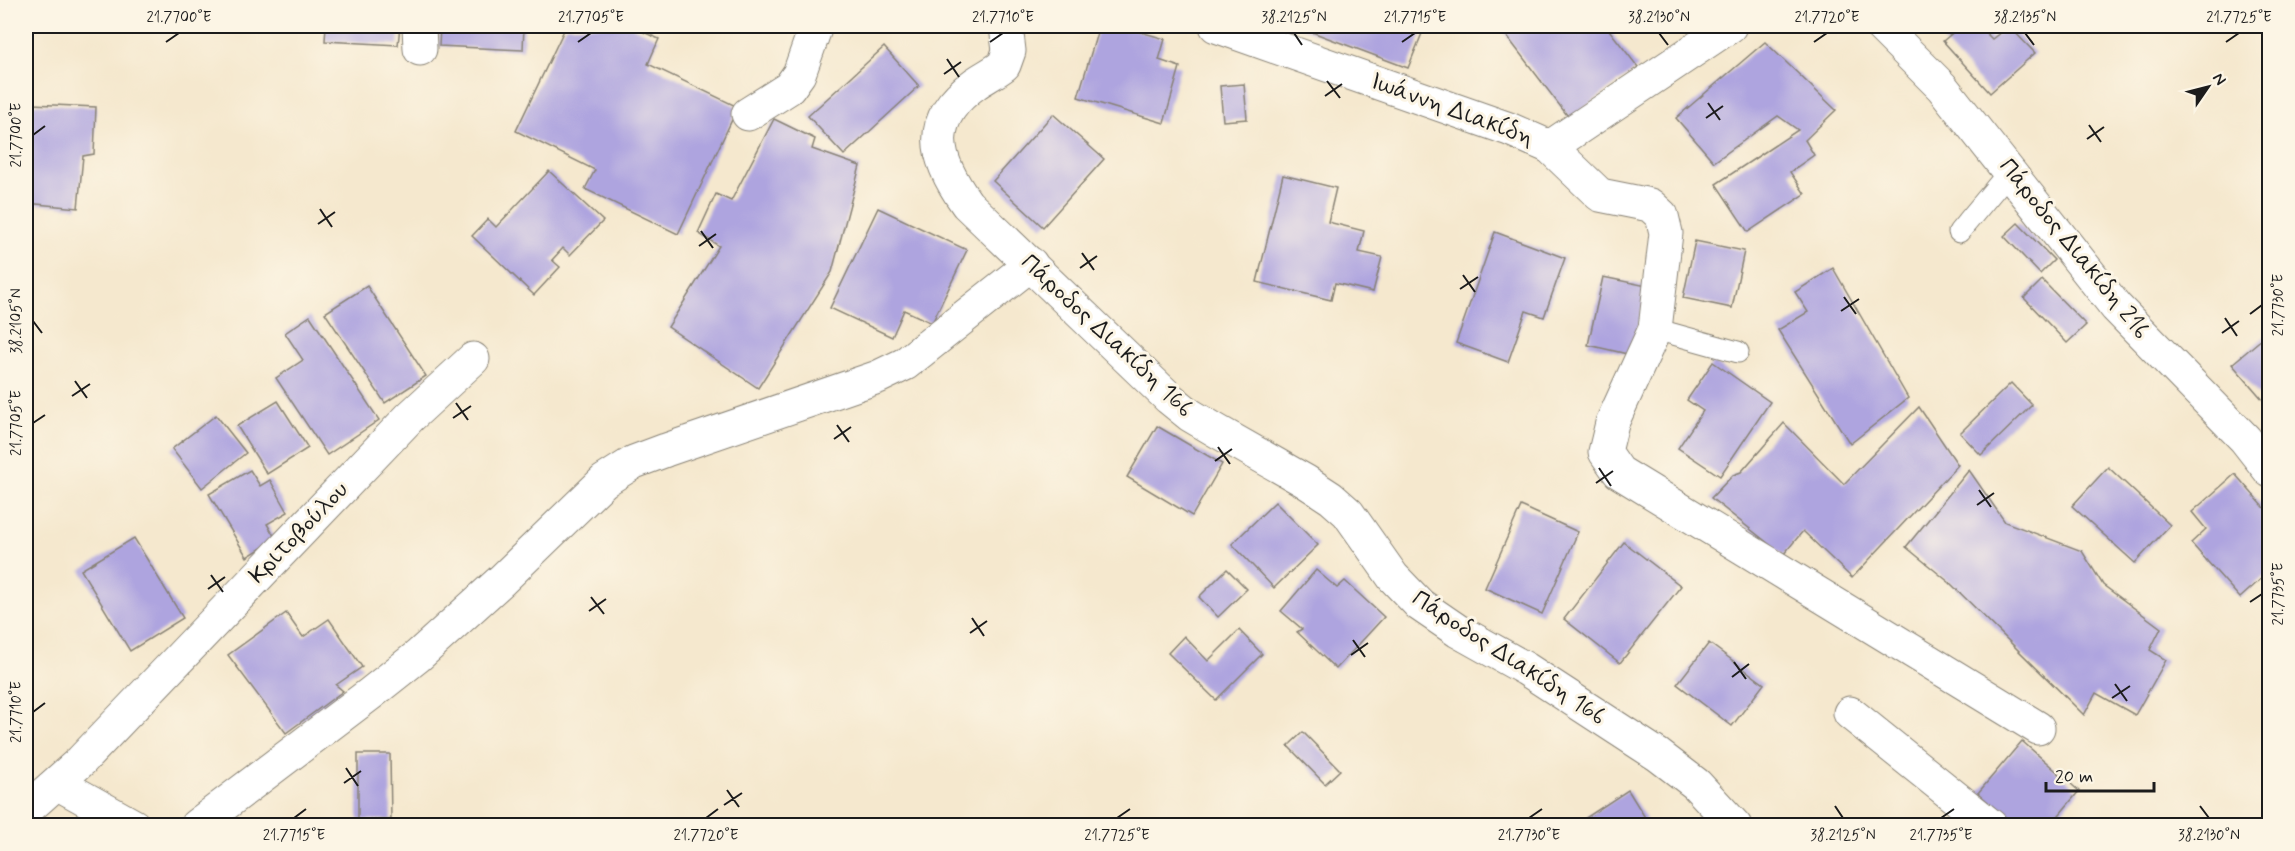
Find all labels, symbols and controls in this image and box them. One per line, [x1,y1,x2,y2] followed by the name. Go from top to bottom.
[146,8,212,28] text: 21.7700°E
[558,8,624,28] text: 21.7705°E
[972,8,1034,28] text: 21.7710°E
[1261,8,1327,28] text: 38.2125°N
[1384,8,1447,28] text: 21.7715°E
[1628,8,1690,28] text: 38.2130°N
[1794,8,1860,28] text: 21.7720°E
[1994,8,2056,28] text: 38.2135°N
[2206,8,2272,28] text: 21.7725°E
[2178,57,2238,117] north arrow
[1366,66,1538,154] street label: Ιωάννη Διακίδη
[2207,69,2231,90] text: N
[7,102,27,168] text: 21.7700°E
[1992,152,2156,346] street label: Πάροδος Διακίδη 216
[1014,248,1200,424] street label: Πάροδος Διακίδη 166
[2269,274,2289,336] text: 21.7730°E
[7,288,27,354] text: 38.2105°N
[7,390,27,456] text: 21.7705°E
[242,475,356,591] street label: Κριτοβούλου
[2269,562,2289,625] text: 21.7735°E
[1406,584,1612,732] street label: Πάροδος Διακίδη 166
[7,681,27,743] text: 21.7710°E
[2046,755,2154,793] scale bar
[2055,765,2093,789] text: 20 m
[263,826,326,846] text: 21.7715°E
[673,826,739,846] text: 21.7720°E
[1084,826,1150,846] text: 21.7725°E
[1498,826,1560,846] text: 21.7730°E
[1810,826,1876,846] text: 38.2125°N
[1910,826,1973,846] text: 21.7735°E
[2178,826,2240,846] text: 38.2130°N

